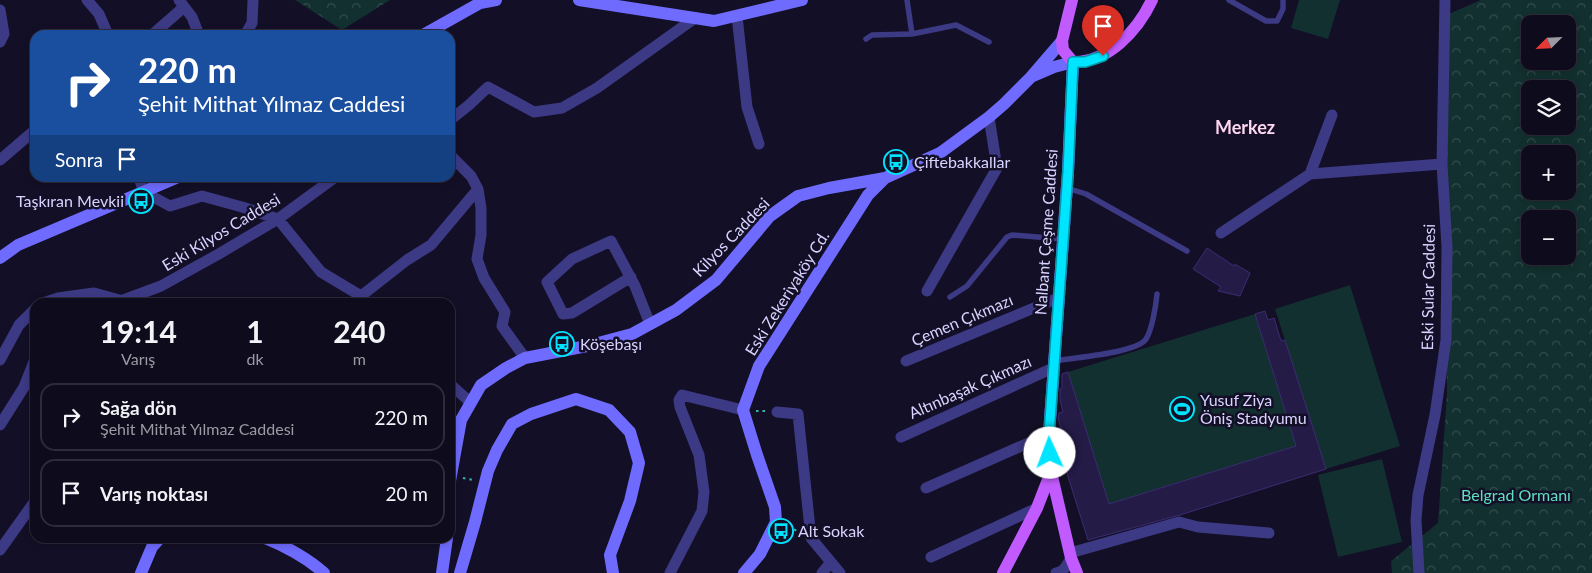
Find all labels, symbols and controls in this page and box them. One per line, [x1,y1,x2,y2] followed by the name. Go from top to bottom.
[1082,5,1124,56] pin
[1089,12,1117,40] icon: arrive
[1521,15,1576,70] north arrow
[1521,15,1576,265] map controls
[138,48,237,90] text: 220 m
[55,50,120,115] icon: right
[1521,80,1576,135] button: layers
[138,90,405,117] text: Şehit Mithat Yılmaz Caddesi
[1215,116,1275,138] district label: Merkez
[113,145,141,173] icon: arrive
[1521,145,1576,200] button: +
[55,148,103,171] text: Sonra
[1030,148,1061,316] street label: Nalbant Çeşme Caddesi
[883,149,909,175] bus stop icon: Çiftebakkallar
[914,152,1011,171] place label: Çiftebakkallar
[128,188,154,214] bus stop icon: Taşkıran Mevkii
[158,189,283,274] street label: Eski Kilyos Caddesi
[16,191,124,210] place label: Taşkıran Mevkii
[688,193,773,280] street label: Kilyos Caddesi
[1521,210,1576,265] button: −
[1417,224,1438,350] street label: Eski Sular Caddesi
[741,227,833,359] street label: Eski Zekeriyaköy Cd.
[908,290,1015,349] street label: Çemen Çıkmazı
[100,313,177,349] text: 19:14
[246,313,264,349] text: 1
[333,313,385,349] text: 240
[549,331,575,357] bus stop icon: Köşebaşı
[580,334,642,353] place label: Köşebaşı
[121,349,155,368] text: Varış
[247,349,264,368] text: dk
[353,349,366,368] text: m
[906,351,1034,422] street label: Altınbaşak Çıkmazı
[1200,390,1307,427] place label: Yusuf Ziya Öniş Stadyumu
[100,396,177,419] text: Sağa dön
[1169,396,1195,422] sports icon: Yusuf Ziya Öniş Stadyumu
[57,403,85,431] icon: right
[374,406,428,429] text: 220 m
[100,419,294,438] text: Şehit Mithat Yılmaz Caddesi
[1023,426,1075,478] position arrow
[57,479,85,507] icon: arrive
[100,482,208,505] text: Varış noktası
[385,482,428,505] text: 20 m
[1461,485,1571,504] park label: Belgrad Ormanı
[768,518,794,544] bus stop icon: Alt Sokak
[798,521,865,540] place label: Alt Sokak

